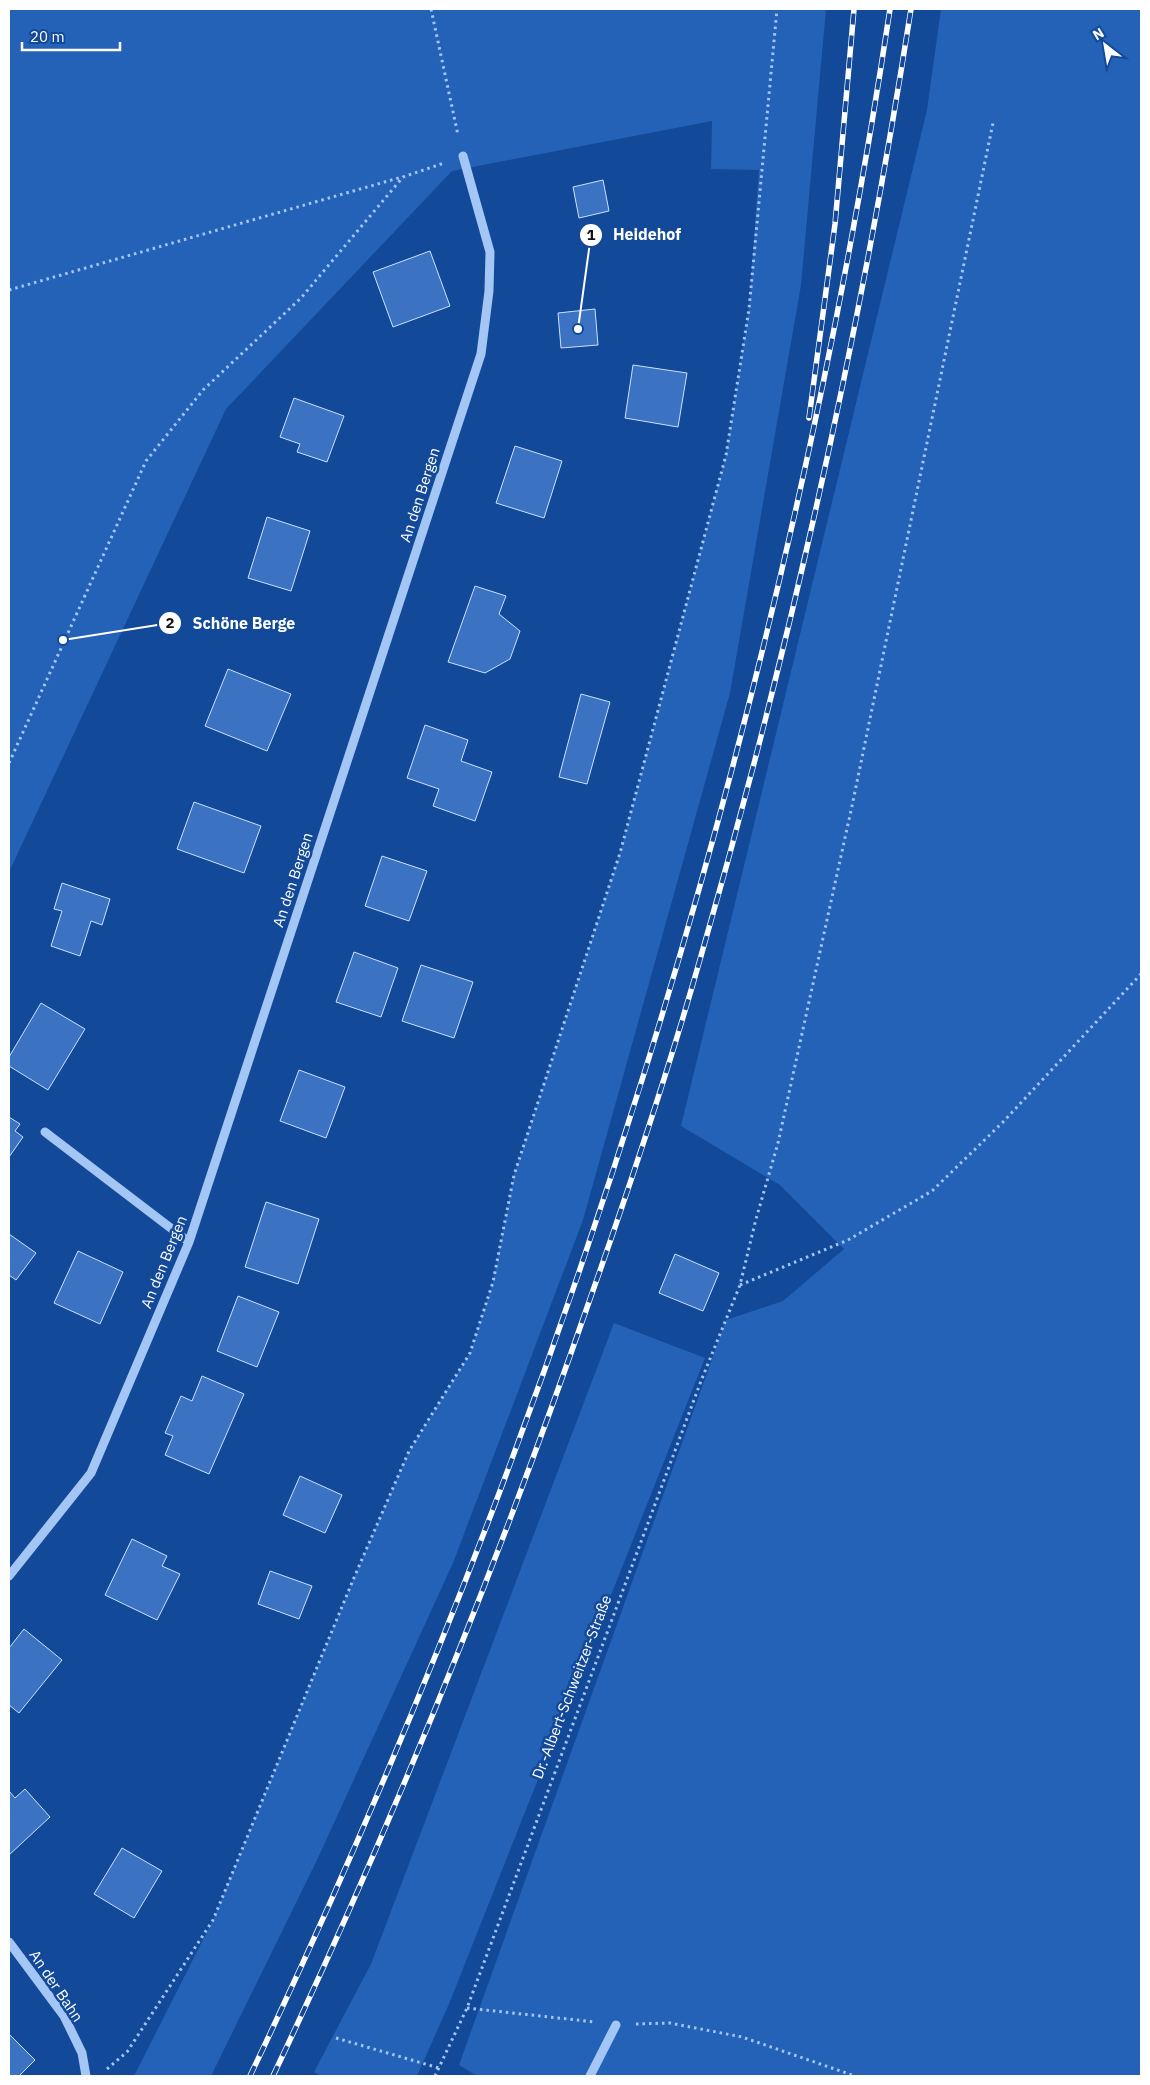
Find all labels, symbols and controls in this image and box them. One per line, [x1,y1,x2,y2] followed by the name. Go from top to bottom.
[22,20,120,52] scale bar
[1080,20,1130,70] north arrow
[1089,24,1107,44] text: N
[30,27,65,46] text: 20 m
[578,219,692,250] callout: Heidehof
[613,224,681,244] text: Heidehof
[586,225,596,244] text: 1
[395,445,444,545] street label: An den Bergen
[158,608,306,639] callout: Schöne Berge
[165,613,175,632] text: 2
[193,613,295,633] text: Schöne Berge
[268,830,317,930] street label: An den Bergen
[136,1213,191,1311] street label: An den Bergen
[528,1592,615,1782] street label: Dr.-Albert-Schweitzer-Straße
[25,1946,87,2025] street label: An der Bahn

